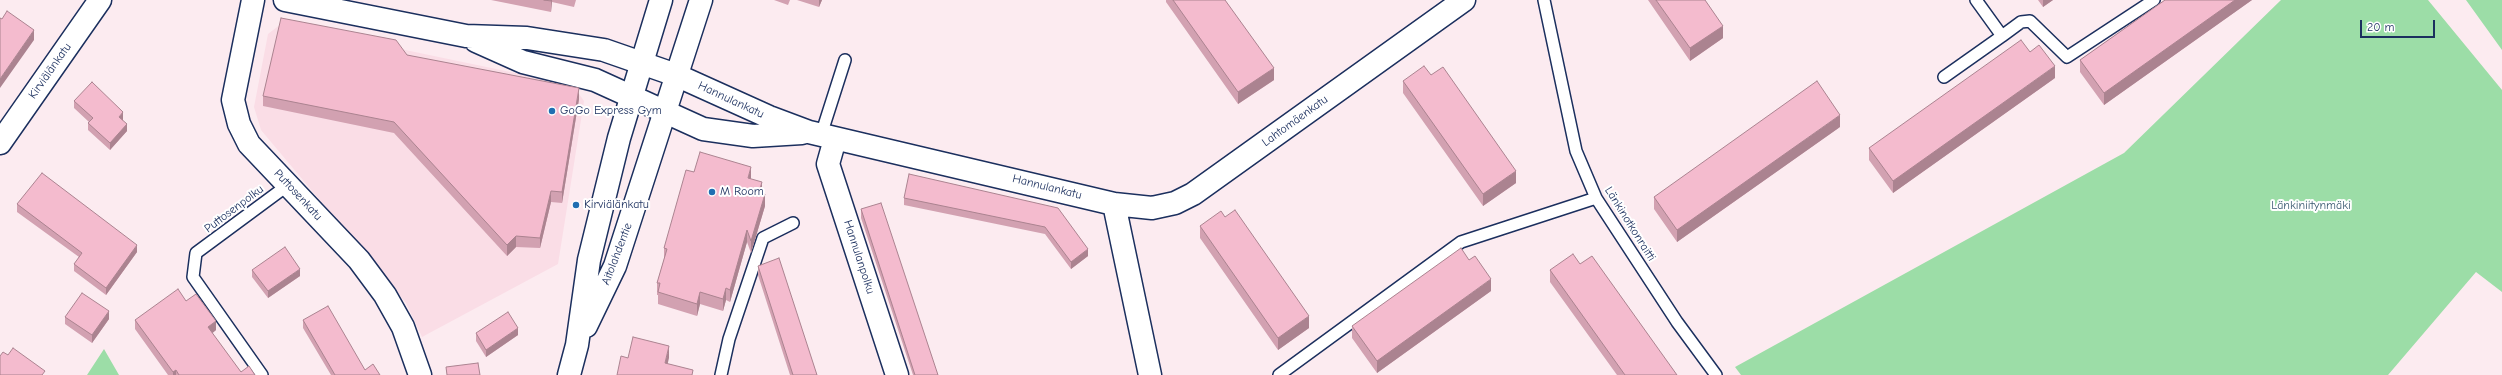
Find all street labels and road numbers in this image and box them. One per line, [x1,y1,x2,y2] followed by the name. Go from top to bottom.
[25,40,75,102] street label: Kirviälänkatu
[696,78,766,122] street label: Hannulankatu
[1259,92,1331,150] street label: Lahtomäenkatu
[271,166,325,224] street label: Puttosenkatu
[1011,171,1083,203] street label: Hannulankatu
[202,182,266,236] street label: Puttosenpolku
[1601,184,1659,264] street label: Länkinotkonraitti
[840,218,878,296] street label: Hannulanpolku
[599,221,635,287] street label: Aitolahdentie

